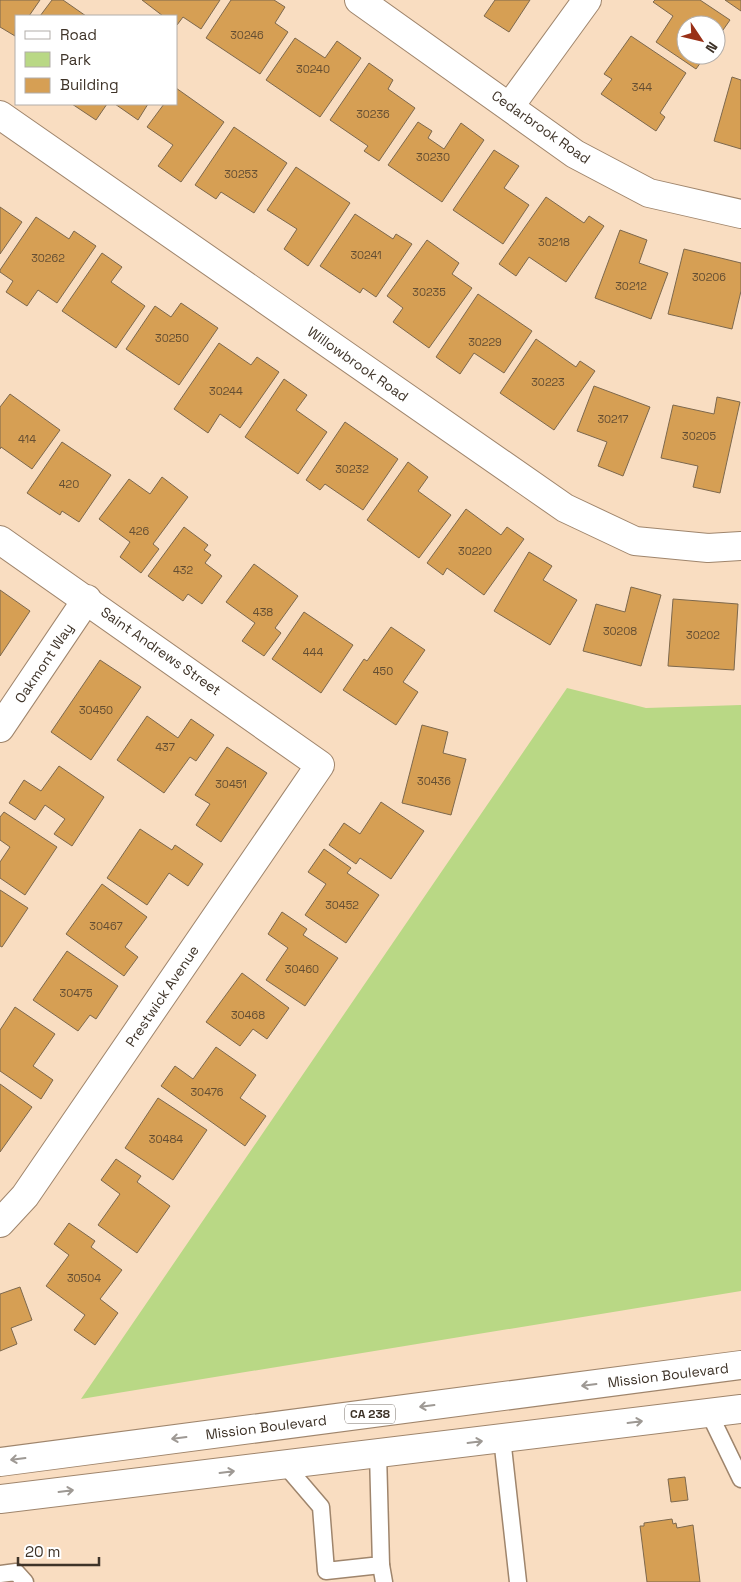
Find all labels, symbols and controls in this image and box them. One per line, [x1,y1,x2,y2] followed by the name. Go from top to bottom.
[15,15,178,105] legend
[676,15,726,65] north arrow
[60,25,97,44] text: Road
[230,28,264,42] house number: 30246
[702,38,722,56] text: N
[60,50,91,69] text: Park
[296,62,330,76] house number: 30240
[60,75,119,94] text: Building
[632,80,652,94] house number: 344
[488,86,594,168] street label: Cedarbrook Road
[356,107,390,121] house number: 30236
[416,150,450,164] house number: 30230
[224,167,258,181] house number: 30253
[538,235,570,249] house number: 30218
[350,248,382,262] house number: 30241
[31,251,65,265] house number: 30262
[692,270,726,284] house number: 30206
[615,279,647,293] house number: 30212
[412,285,446,299] house number: 30235
[304,322,412,406] street label: Willowbrook Road
[155,331,189,345] house number: 30250
[468,335,502,349] house number: 30229
[531,375,565,389] house number: 30223
[209,384,243,398] house number: 30244
[597,412,629,426] house number: 30217
[682,429,716,443] house number: 30205
[18,432,36,446] house number: 414
[335,462,369,476] house number: 30232
[59,477,79,491] house number: 420
[129,524,149,538] house number: 426
[458,544,492,558] house number: 30220
[173,563,193,577] house number: 432
[97,603,225,699] street label: Saint Andrews Street
[253,605,273,619] house number: 438
[11,620,77,706] street label: Oakmont Way
[603,624,637,638] house number: 30208
[686,628,720,642] house number: 30202
[303,645,323,659] house number: 444
[373,664,393,678] house number: 450
[79,703,113,717] house number: 30450
[155,740,175,754] house number: 437
[417,774,451,788] house number: 30436
[215,777,247,791] house number: 30451
[325,898,359,912] house number: 30452
[89,919,123,933] house number: 30467
[121,942,203,1050] street label: Prestwick Avenue
[285,962,319,976] house number: 30460
[59,986,93,1000] house number: 30475
[231,1008,265,1022] house number: 30468
[190,1085,224,1099] house number: 30476
[149,1132,183,1146] house number: 30484
[67,1271,101,1285] house number: 30504
[606,1359,730,1391] street label: Mission Boulevard
[581,1380,597,1390] one-way arrow
[420,1401,436,1411] one-way arrow
[345,1405,395,1424] road number: CA 238
[204,1411,328,1443] street label: Mission Boulevard
[627,1417,643,1427] one-way arrow
[172,1434,188,1444] one-way arrow
[467,1437,483,1447] one-way arrow
[11,1454,27,1464] one-way arrow
[219,1467,235,1477] one-way arrow
[57,1486,73,1496] one-way arrow
[18,1534,99,1566] scale bar
[25,1542,60,1561] text: 20 m

